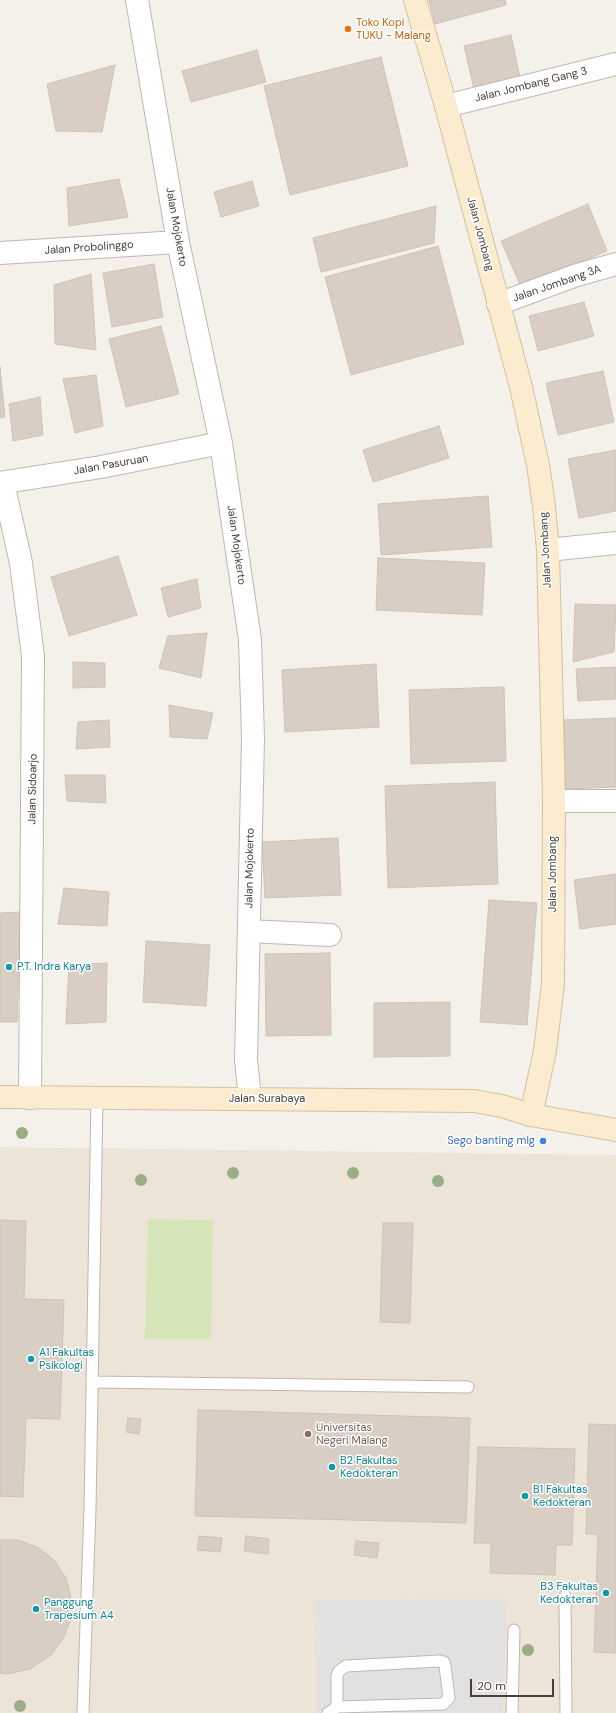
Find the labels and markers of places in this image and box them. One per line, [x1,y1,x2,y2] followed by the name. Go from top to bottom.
[356,16,431,42] place label: Toko Kopi TUKU - Malang
[343,24,353,34] marker: Toko Kopi TUKU - Malang
[17,960,91,974] place label: P.T. Indra Karya
[4,962,14,972] marker: P.T. Indra Karya
[447,1134,535,1148] place label: Sego banting mlg
[538,1136,548,1146] marker: Sego banting mlg
[39,1346,94,1372] place label: A1 Fakultas Psikologi
[26,1354,36,1364] marker: A1 Fakultas Psikologi
[316,1421,388,1447] place label: Universitas Negeri Malang
[303,1429,313,1439] marker: Universitas Negeri Malang
[340,1454,398,1480] place label: B2 Fakultas Kedokteran
[327,1462,337,1472] marker: B2 Fakultas Kedokteran
[533,1483,591,1509] place label: B1 Fakultas Kedokteran
[520,1491,530,1501] marker: B1 Fakultas Kedokteran
[540,1580,598,1606] place label: B3 Fakultas Kedokteran
[601,1588,611,1598] marker: B3 Fakultas Kedokteran
[44,1596,114,1622] place label: Panggung Trapesium A4
[31,1604,41,1614] marker: Panggung Trapesium A4

